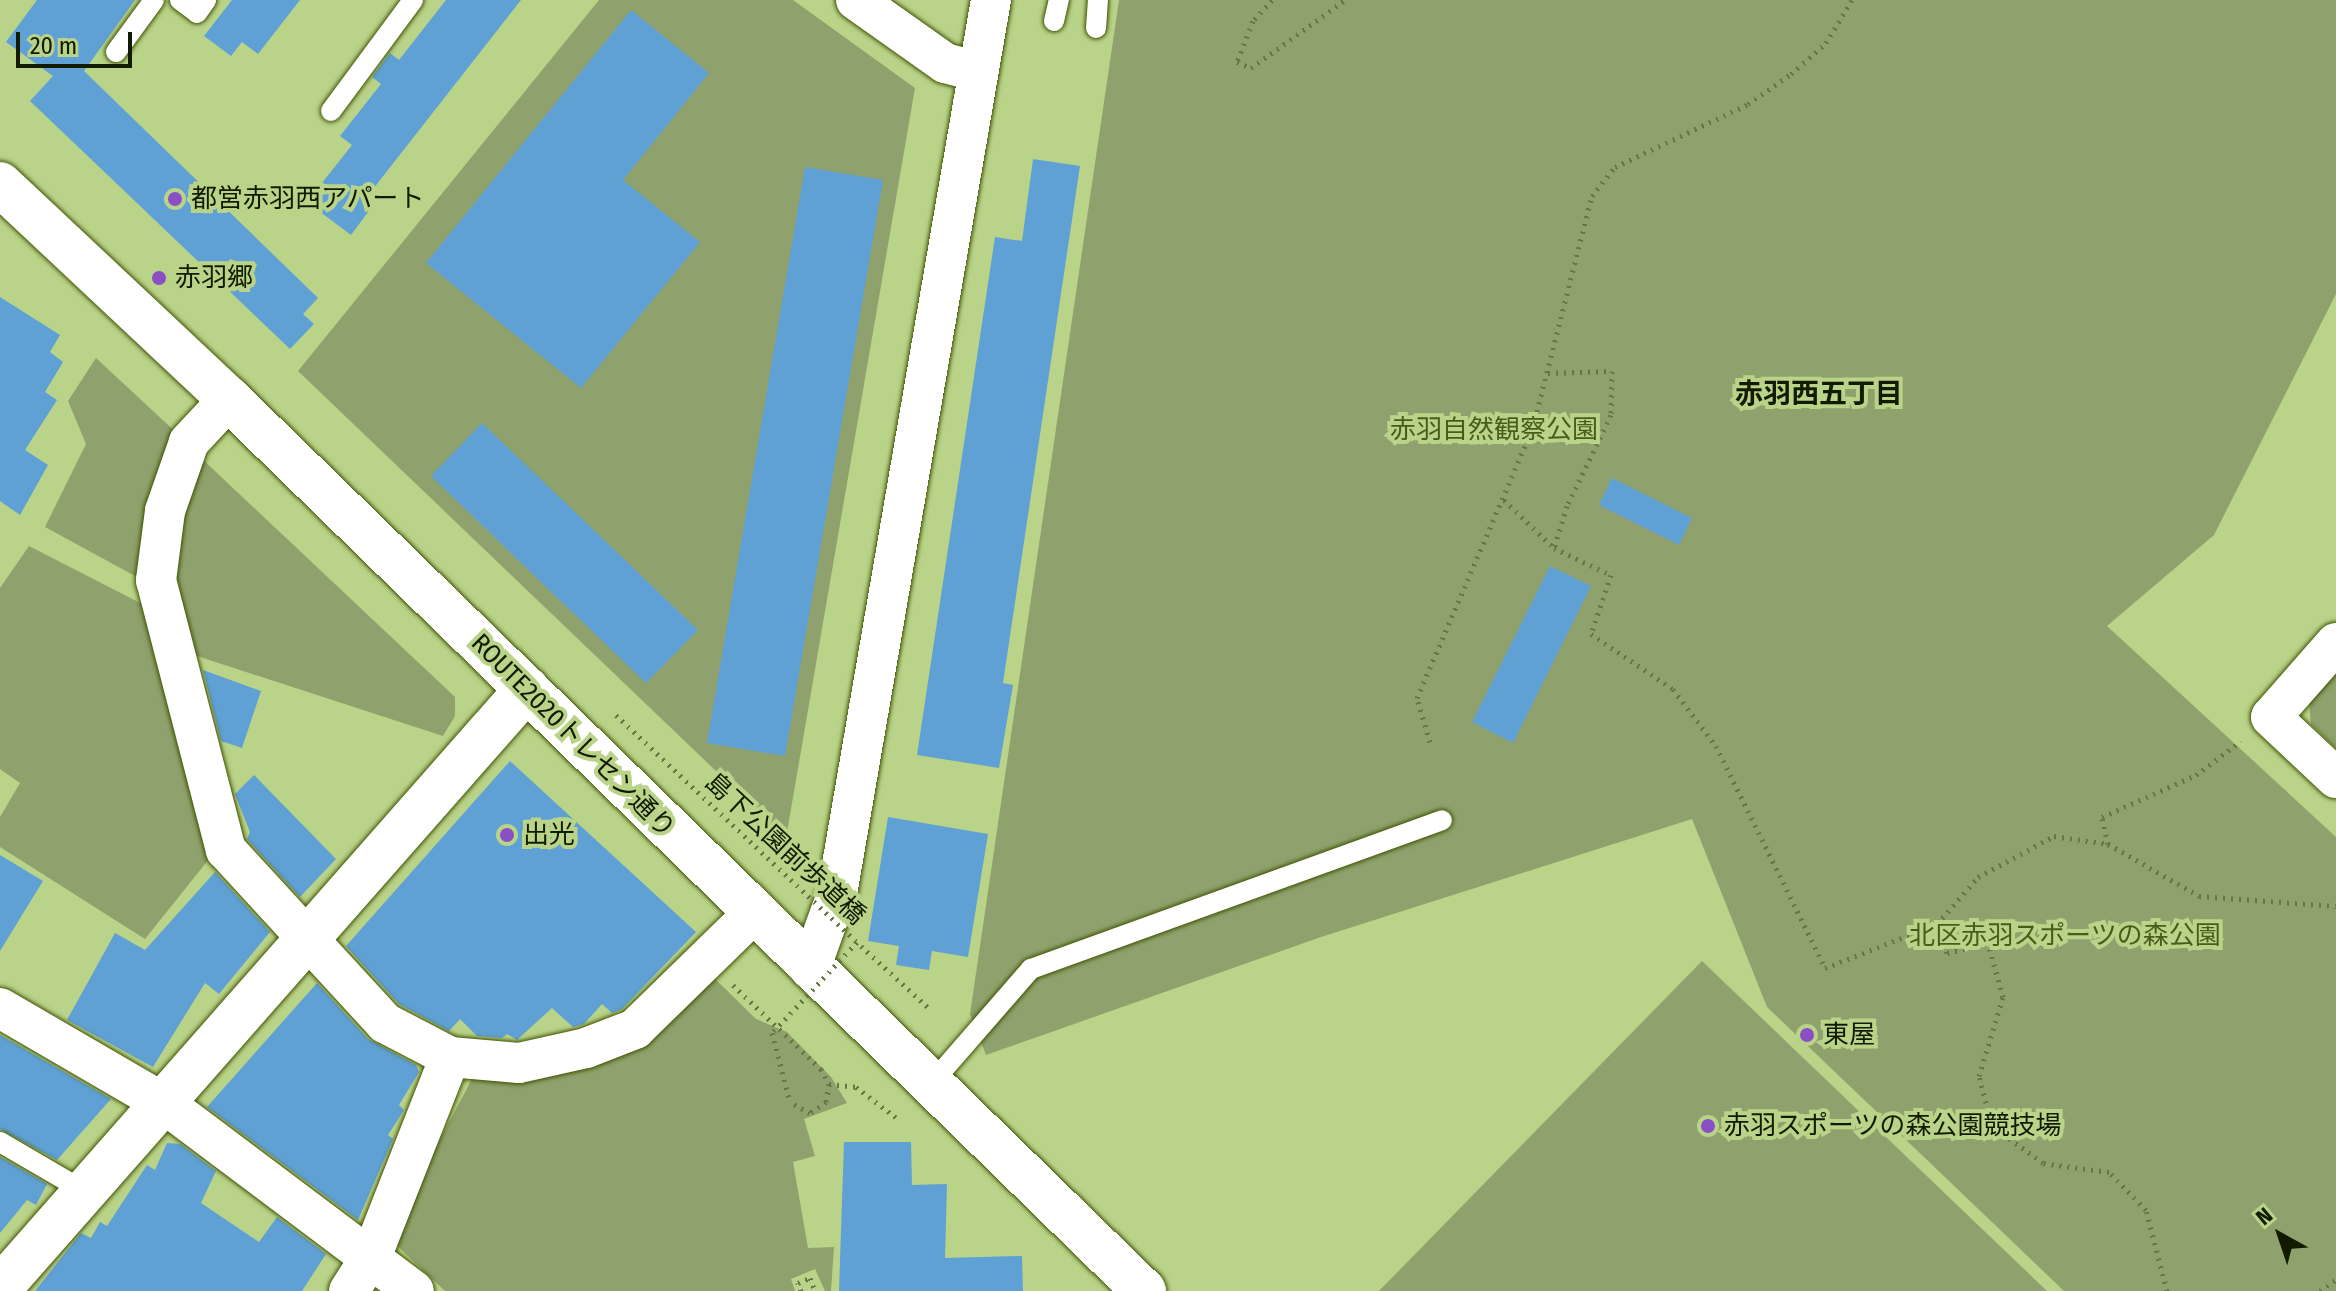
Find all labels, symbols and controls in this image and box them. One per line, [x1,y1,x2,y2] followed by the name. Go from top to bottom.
[20,16,136,66] scale bar
[30,32,77,60] text: 20 m
[191,183,425,215] place label: 都営赤羽西アパート
[166,190,184,208] marker: 都営赤羽西アパート
[175,262,253,294] place label: 赤羽郷
[150,269,168,287] marker: 赤羽郷
[1735,377,1903,411] district label: 赤羽西五丁目
[1390,414,1598,446] park label: 赤羽自然観察公園
[465,628,681,844] street label: ROUTE2020トレセン通り
[698,767,872,931] street label: 島下公園前歩道橋
[523,819,575,851] place label: 出光
[498,826,516,844] marker: 出光
[1909,920,2221,952] park label: 北区赤羽スポーツの森公園
[1823,1019,1875,1051] place label: 東屋
[1798,1026,1816,1044] marker: 東屋
[1724,1110,2062,1142] place label: 赤羽スポーツの森公園競技場
[1699,1117,1717,1135] marker: 赤羽スポーツの森公園競技場
[2240,1195,2320,1275] north arrow
[2251,1202,2278,1231] text: N

